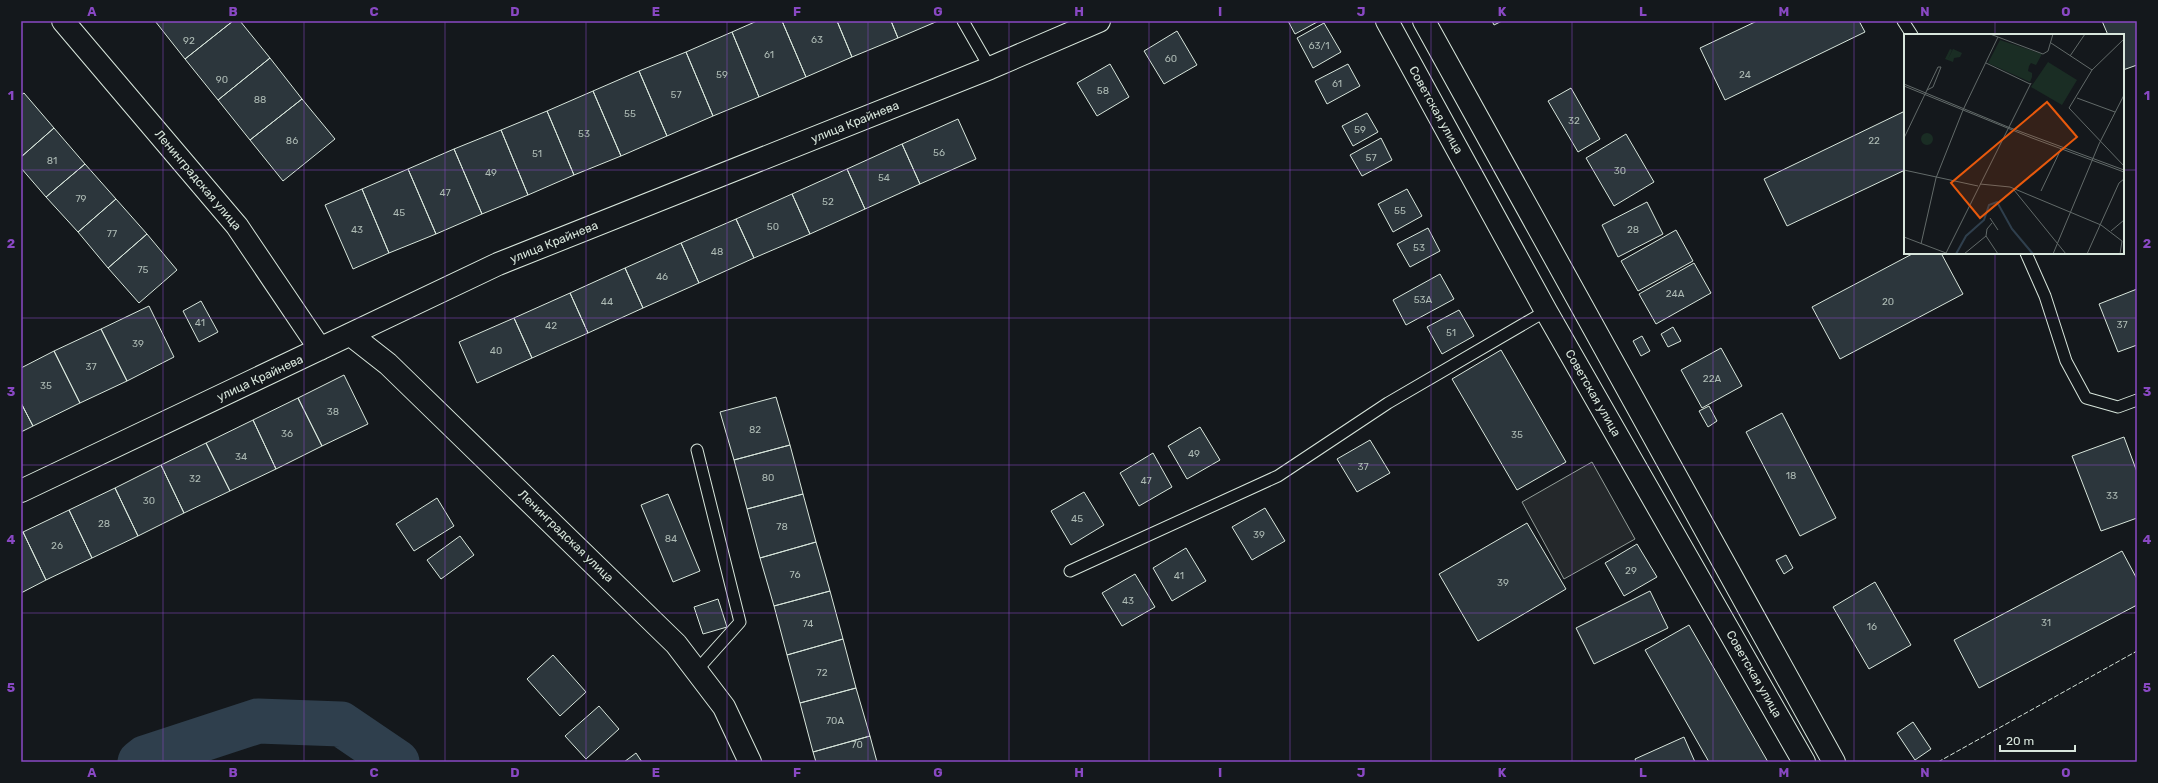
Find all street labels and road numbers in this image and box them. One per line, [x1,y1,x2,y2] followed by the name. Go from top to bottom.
[1406,64,1466,156] street label: Советская улица
[809,98,901,146] street label: улица Крайнева
[152,127,244,233] street label: Ленинградская улица
[508,218,600,266] street label: улица Крайнева
[1562,347,1624,439] street label: Советская улица
[215,352,305,404] street label: улица Крайнева
[515,487,617,585] street label: Ленинградская улица
[1723,628,1785,720] street label: Советская улица

